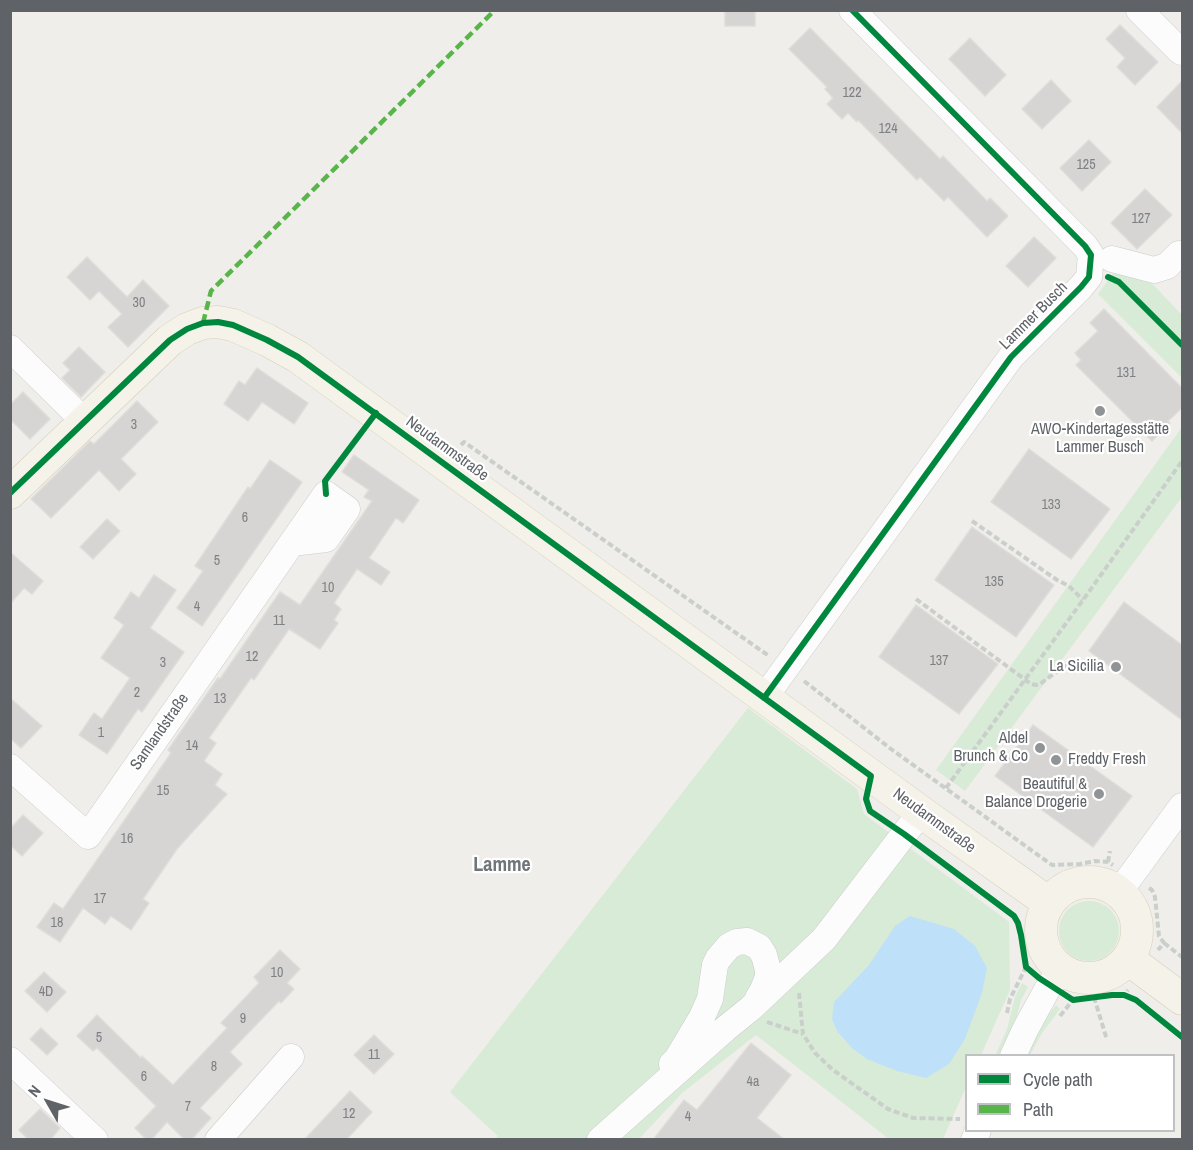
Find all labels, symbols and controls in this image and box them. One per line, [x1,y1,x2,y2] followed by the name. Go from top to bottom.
[842,85,862,101] house number: 122
[878,121,898,137] house number: 124
[1076,157,1096,173] house number: 125
[1131,211,1151,227] house number: 127
[996,278,1072,354] street label: Lammer Busch
[133,295,145,311] house number: 30
[1116,365,1136,381] house number: 131
[1093,404,1107,418] marker: AWO-Kindertagesstätte Lammer Busch
[402,413,492,485] street label: Neudammstraße
[131,417,137,433] house number: 3
[1031,420,1169,458] place label: AWO-Kindertagesstätte Lammer Busch
[1041,497,1061,513] house number: 133
[242,510,248,526] house number: 6
[214,553,220,569] house number: 5
[984,574,1004,590] house number: 135
[322,580,334,596] house number: 10
[194,599,200,615] house number: 4
[273,613,285,629] house number: 11
[246,649,258,665] house number: 12
[929,653,949,669] house number: 137
[160,655,166,671] house number: 3
[1049,657,1104,677] place label: La Sicilia
[1109,660,1123,674] marker: La Sicilia
[134,685,140,701] house number: 2
[127,690,193,774] street label: Samlandstraße
[214,691,226,707] house number: 13
[98,725,104,741] house number: 1
[954,729,1028,767] place label: Aldel Brunch & Co
[186,738,198,754] house number: 14
[1033,741,1047,755] marker: Aldel Brunch & Co
[1068,750,1146,770] place label: Freddy Fresh
[1049,753,1063,767] marker: Freddy Fresh
[985,775,1087,813] place label: Beautiful & Balance Drogerie
[157,783,169,799] house number: 15
[889,785,979,857] street label: Neudammstraße
[1092,787,1106,801] marker: Beautiful & Balance Drogerie
[121,831,133,847] house number: 16
[473,854,531,878] district label: Lamme
[94,891,106,907] house number: 17
[51,915,63,931] house number: 18
[271,965,283,981] house number: 10
[39,984,53,1000] house number: 4D
[240,1011,246,1027] house number: 9
[96,1030,102,1046] house number: 5
[368,1047,380,1063] house number: 11
[965,1054,1175,1132] legend
[211,1059,217,1075] house number: 8
[1023,1067,1093,1092] text: Cycle path
[141,1069,147,1085] house number: 6
[18,1072,78,1132] north arrow
[747,1074,759,1090] house number: 4a
[22,1080,46,1101] text: N
[1023,1097,1053,1122] text: Path
[185,1099,191,1115] house number: 7
[343,1106,355,1122] house number: 12
[685,1109,691,1125] house number: 4

